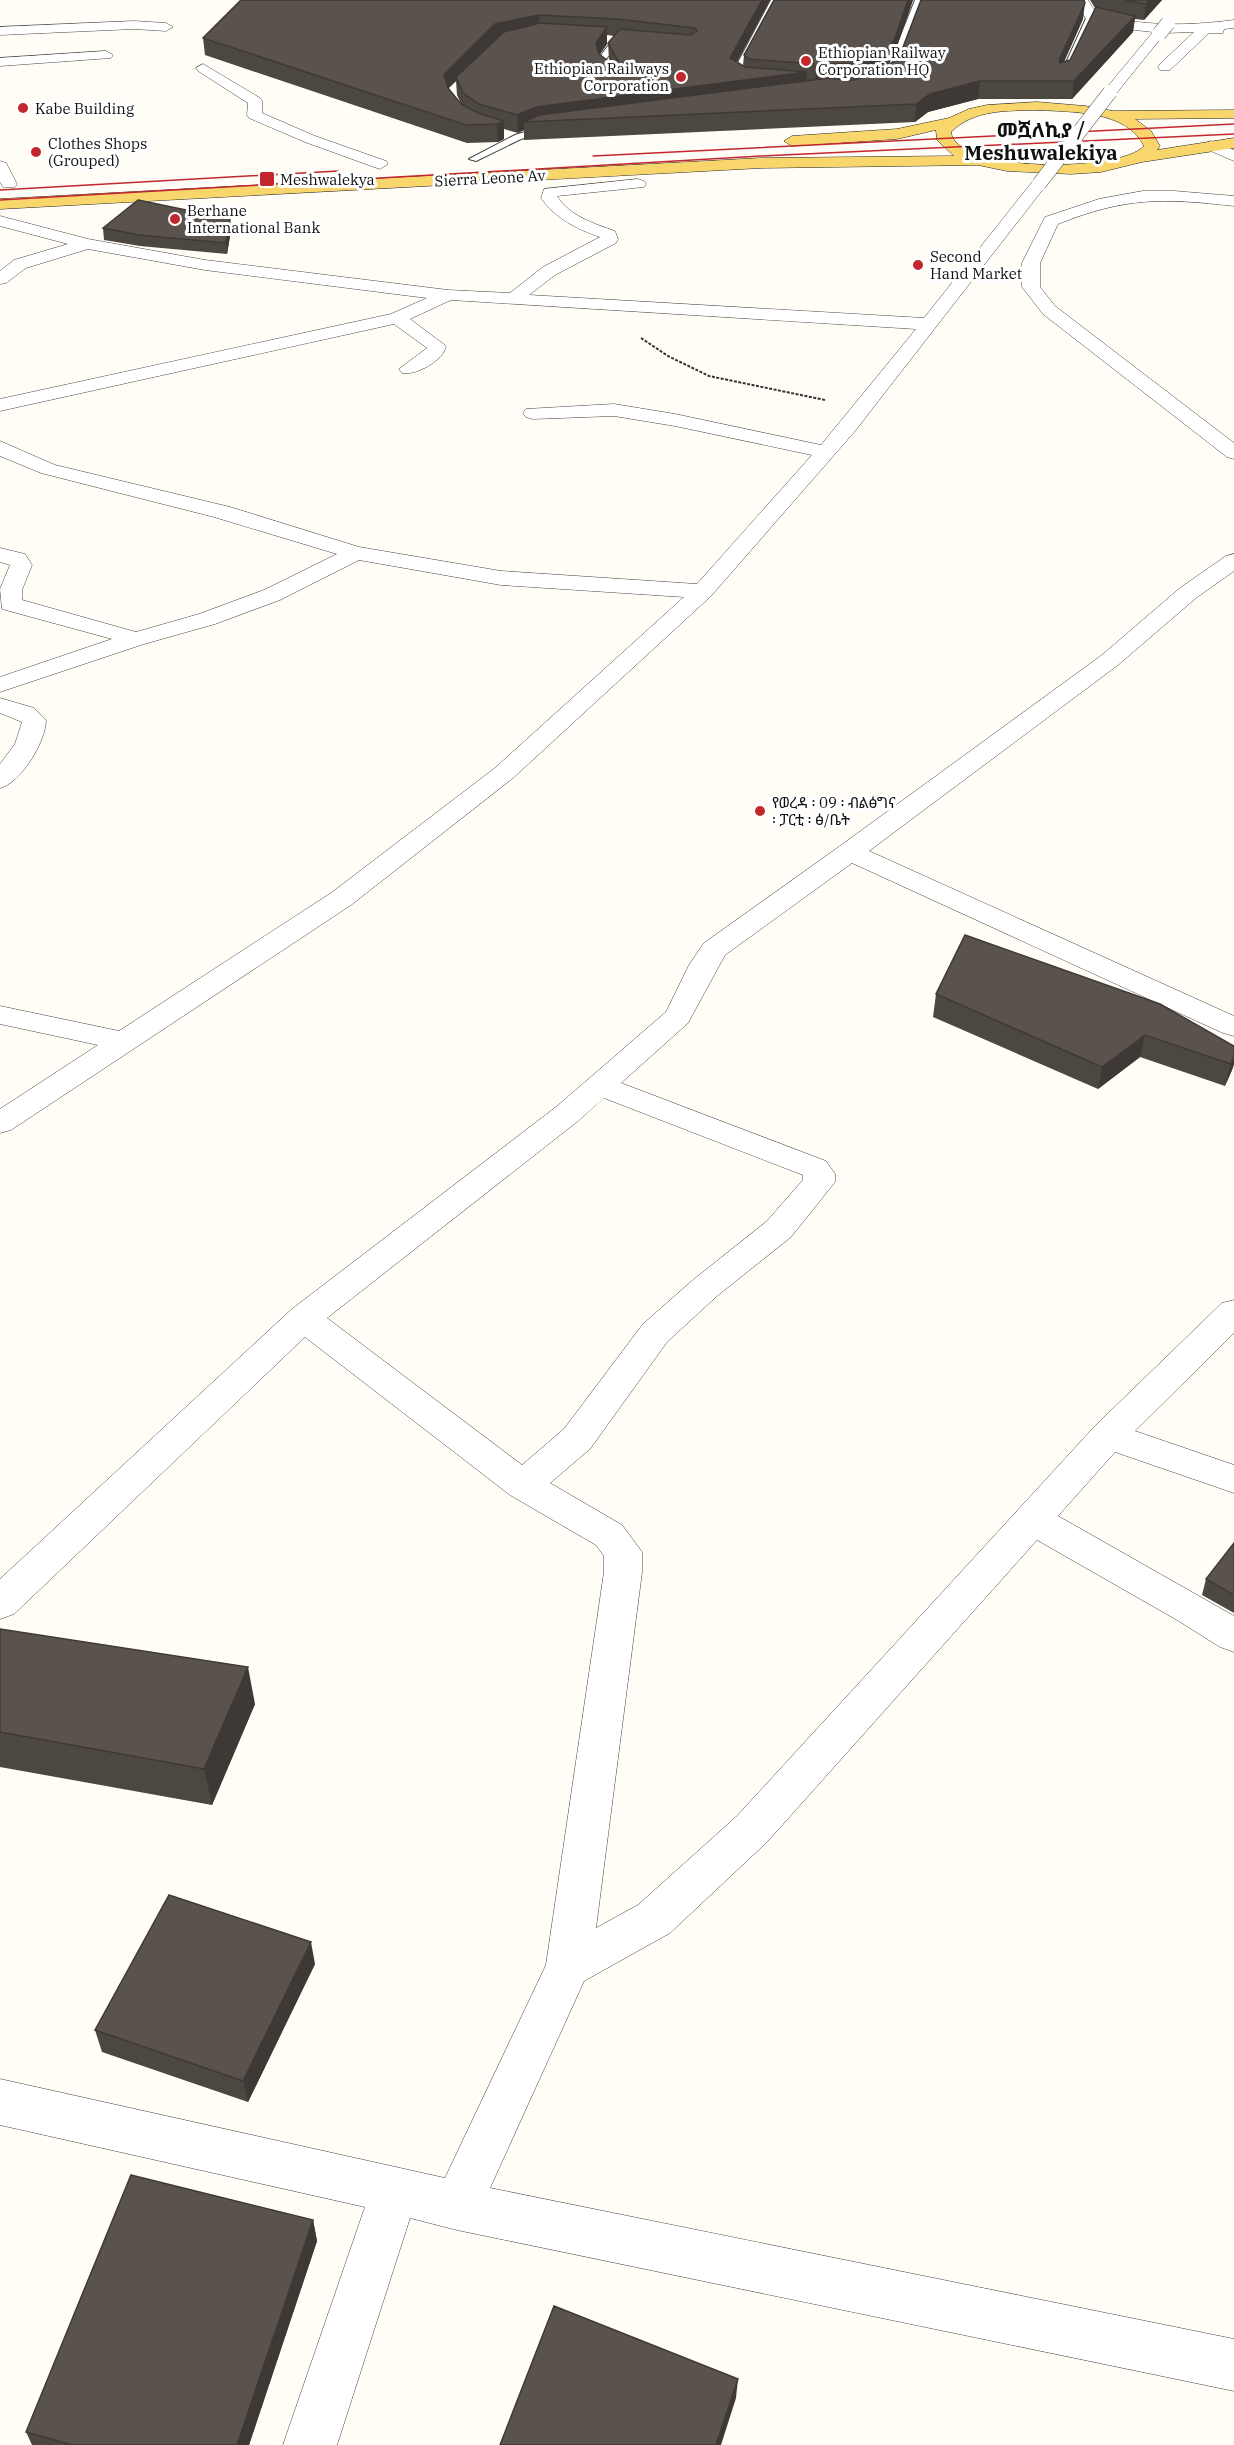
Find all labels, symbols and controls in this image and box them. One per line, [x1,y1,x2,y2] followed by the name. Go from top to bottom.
[818,43,946,79] place label: Ethiopian Railway Corporation HQ
[799,54,813,68] marker: Ethiopian Railway Corporation HQ
[534,59,669,95] place label: Ethiopian Railways Corporation
[674,70,688,84] marker: Ethiopian Railways Corporation
[35,99,134,118] place label: Kabe Building
[16,101,30,115] marker: Kabe Building
[964,116,1118,166] district label: መሿለኪያ / Meshuwalekiya
[48,134,147,170] place label: Clothes Shops (Grouped)
[29,145,43,159] marker: Clothes Shops (Grouped)
[434,166,546,190] street label: Sierra Leone Av
[258,170,276,188] marker: Meshwalekya
[280,170,375,189] place label: Meshwalekya
[187,201,320,237] place label: Berhane International Bank
[168,212,182,226] marker: Berhane International Bank
[930,247,1022,283] place label: Second Hand Market
[911,258,925,272] marker: Second Hand Market
[772,793,896,829] place label: የወረዳ ፡ 09 ፡ ብልፅግና ፡ ፓርቲ ፡ ፅ/ቤት
[753,804,767,818] marker: የወረዳ ፡ 09 ፡ ብልፅግና ፡ ፓርቲ ፡ ፅ/ቤት

